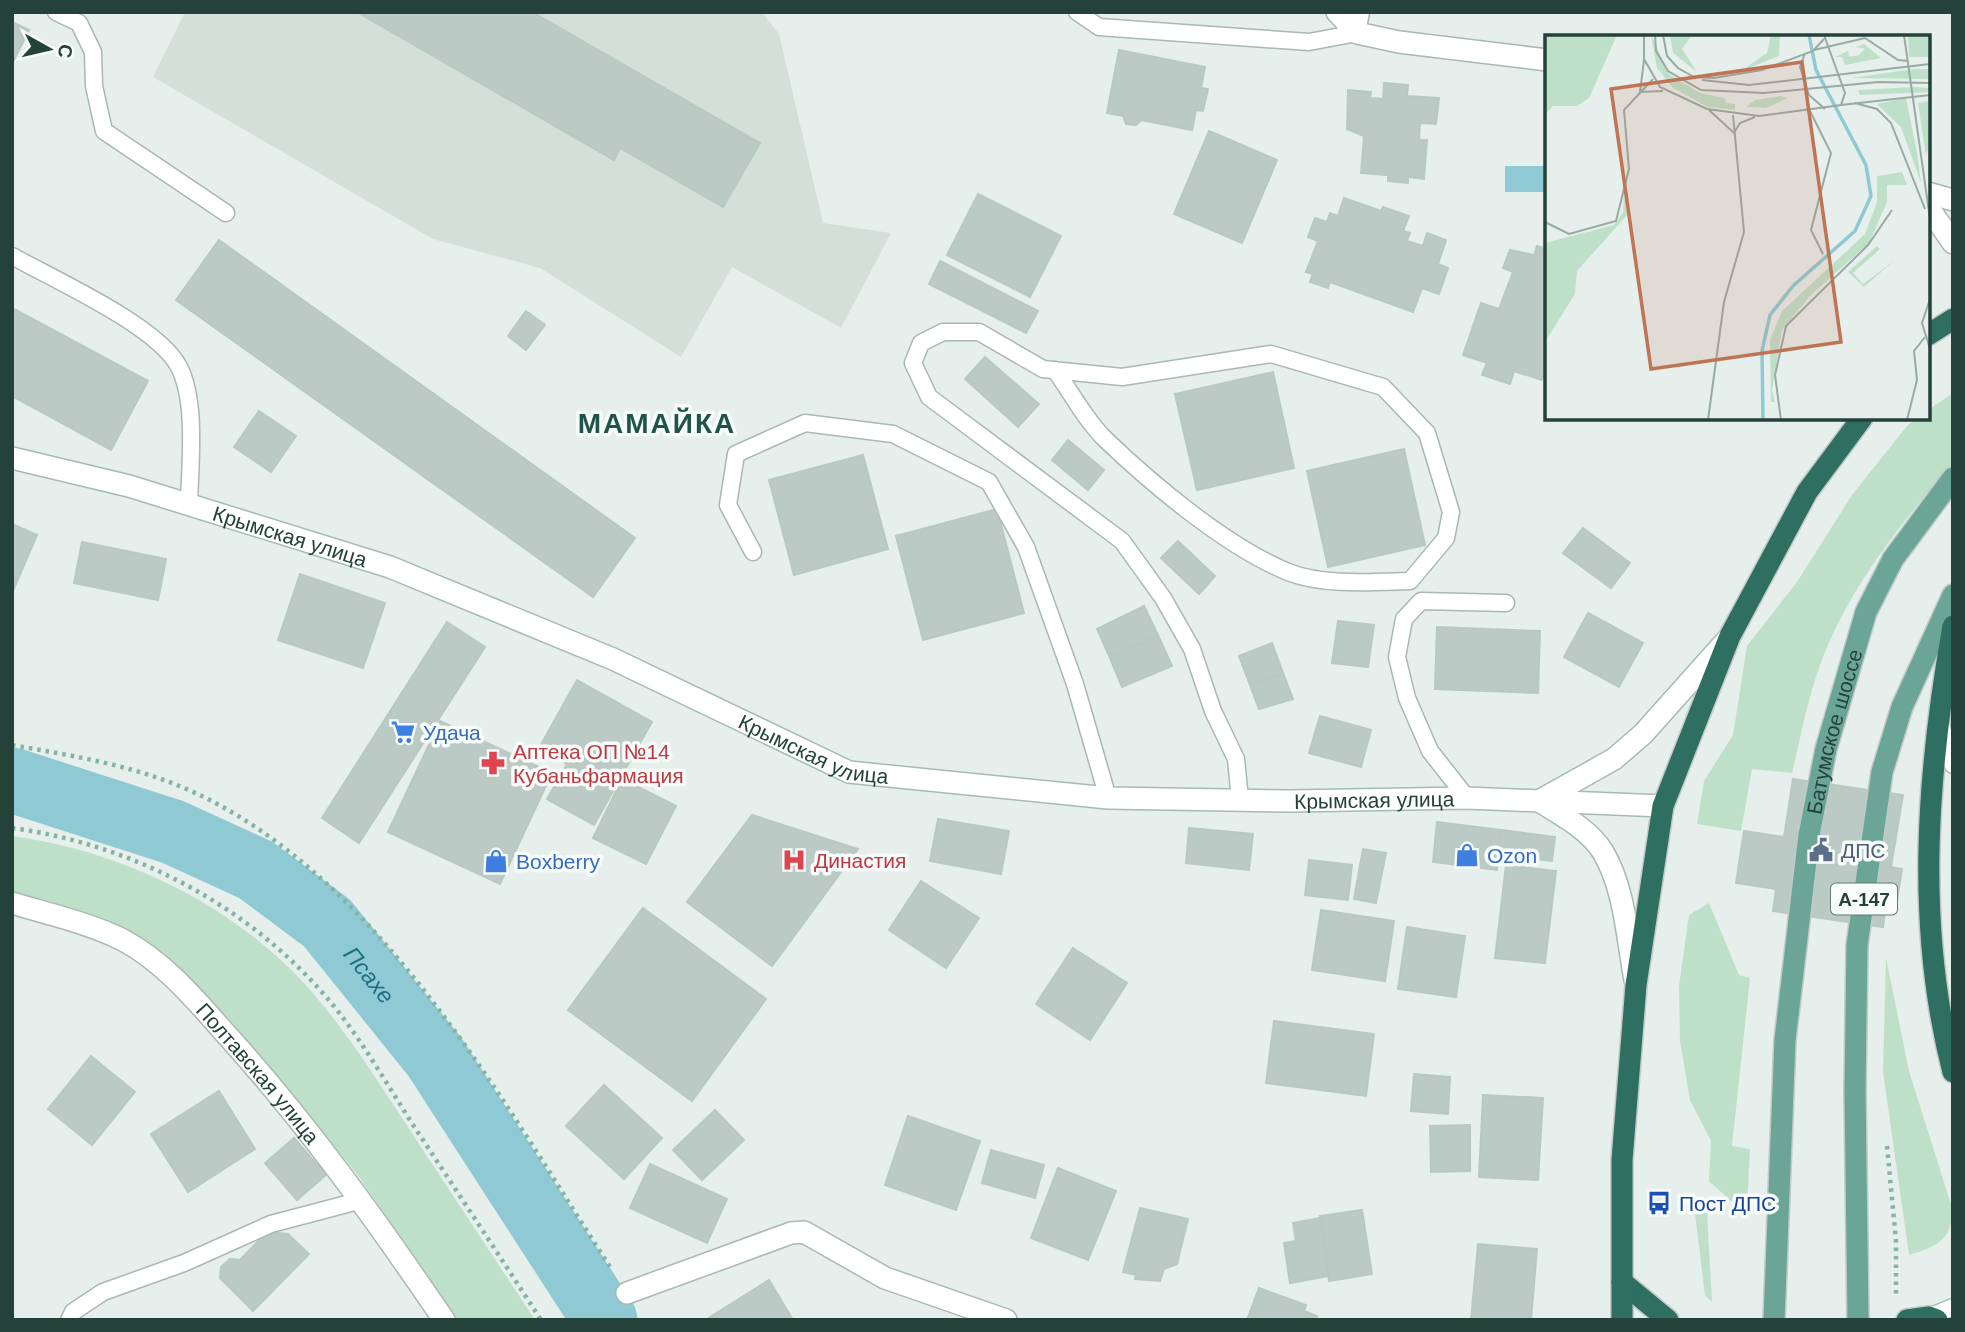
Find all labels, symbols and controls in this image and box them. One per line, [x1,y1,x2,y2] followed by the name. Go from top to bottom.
[14,14,84,84] north arrow
[1545,35,1930,420] inset map
[54,43,77,60] text: С
[578,407,736,439] district label: МАМАЙКА
[210,501,370,571] street label: Крымская улица
[1802,646,1866,816] street label: Батумское шоссе
[735,710,890,787] street label: Крымская улица
[389,718,417,746] supermarket icon: Удача
[423,721,481,744] place label: Удача
[513,740,684,787] place label: Аптека ОП №14 Кубаньфармация
[479,749,507,777] pharmacy icon: Аптека ОП №14 Кубаньфармация
[1294,787,1455,812] street label: Крымская улица
[1807,836,1835,864] public building icon: ДПС
[1841,839,1885,862] place label: ДПС
[1453,841,1481,869] shop icon: Ozon
[1487,844,1537,867] place label: Ozon
[780,846,808,874] hospital icon: Династия
[482,847,510,875] shop icon: Boxberry
[814,849,906,872] place label: Династия
[516,850,601,873] place label: Boxberry
[1831,884,1897,914] road number: А-147
[338,942,400,1009] water label: Псахе
[192,998,325,1148] street label: Полтавская улица
[1645,1189,1673,1217] bus stop icon: Пост ДПС
[1679,1192,1776,1215] place label: Пост ДПС

